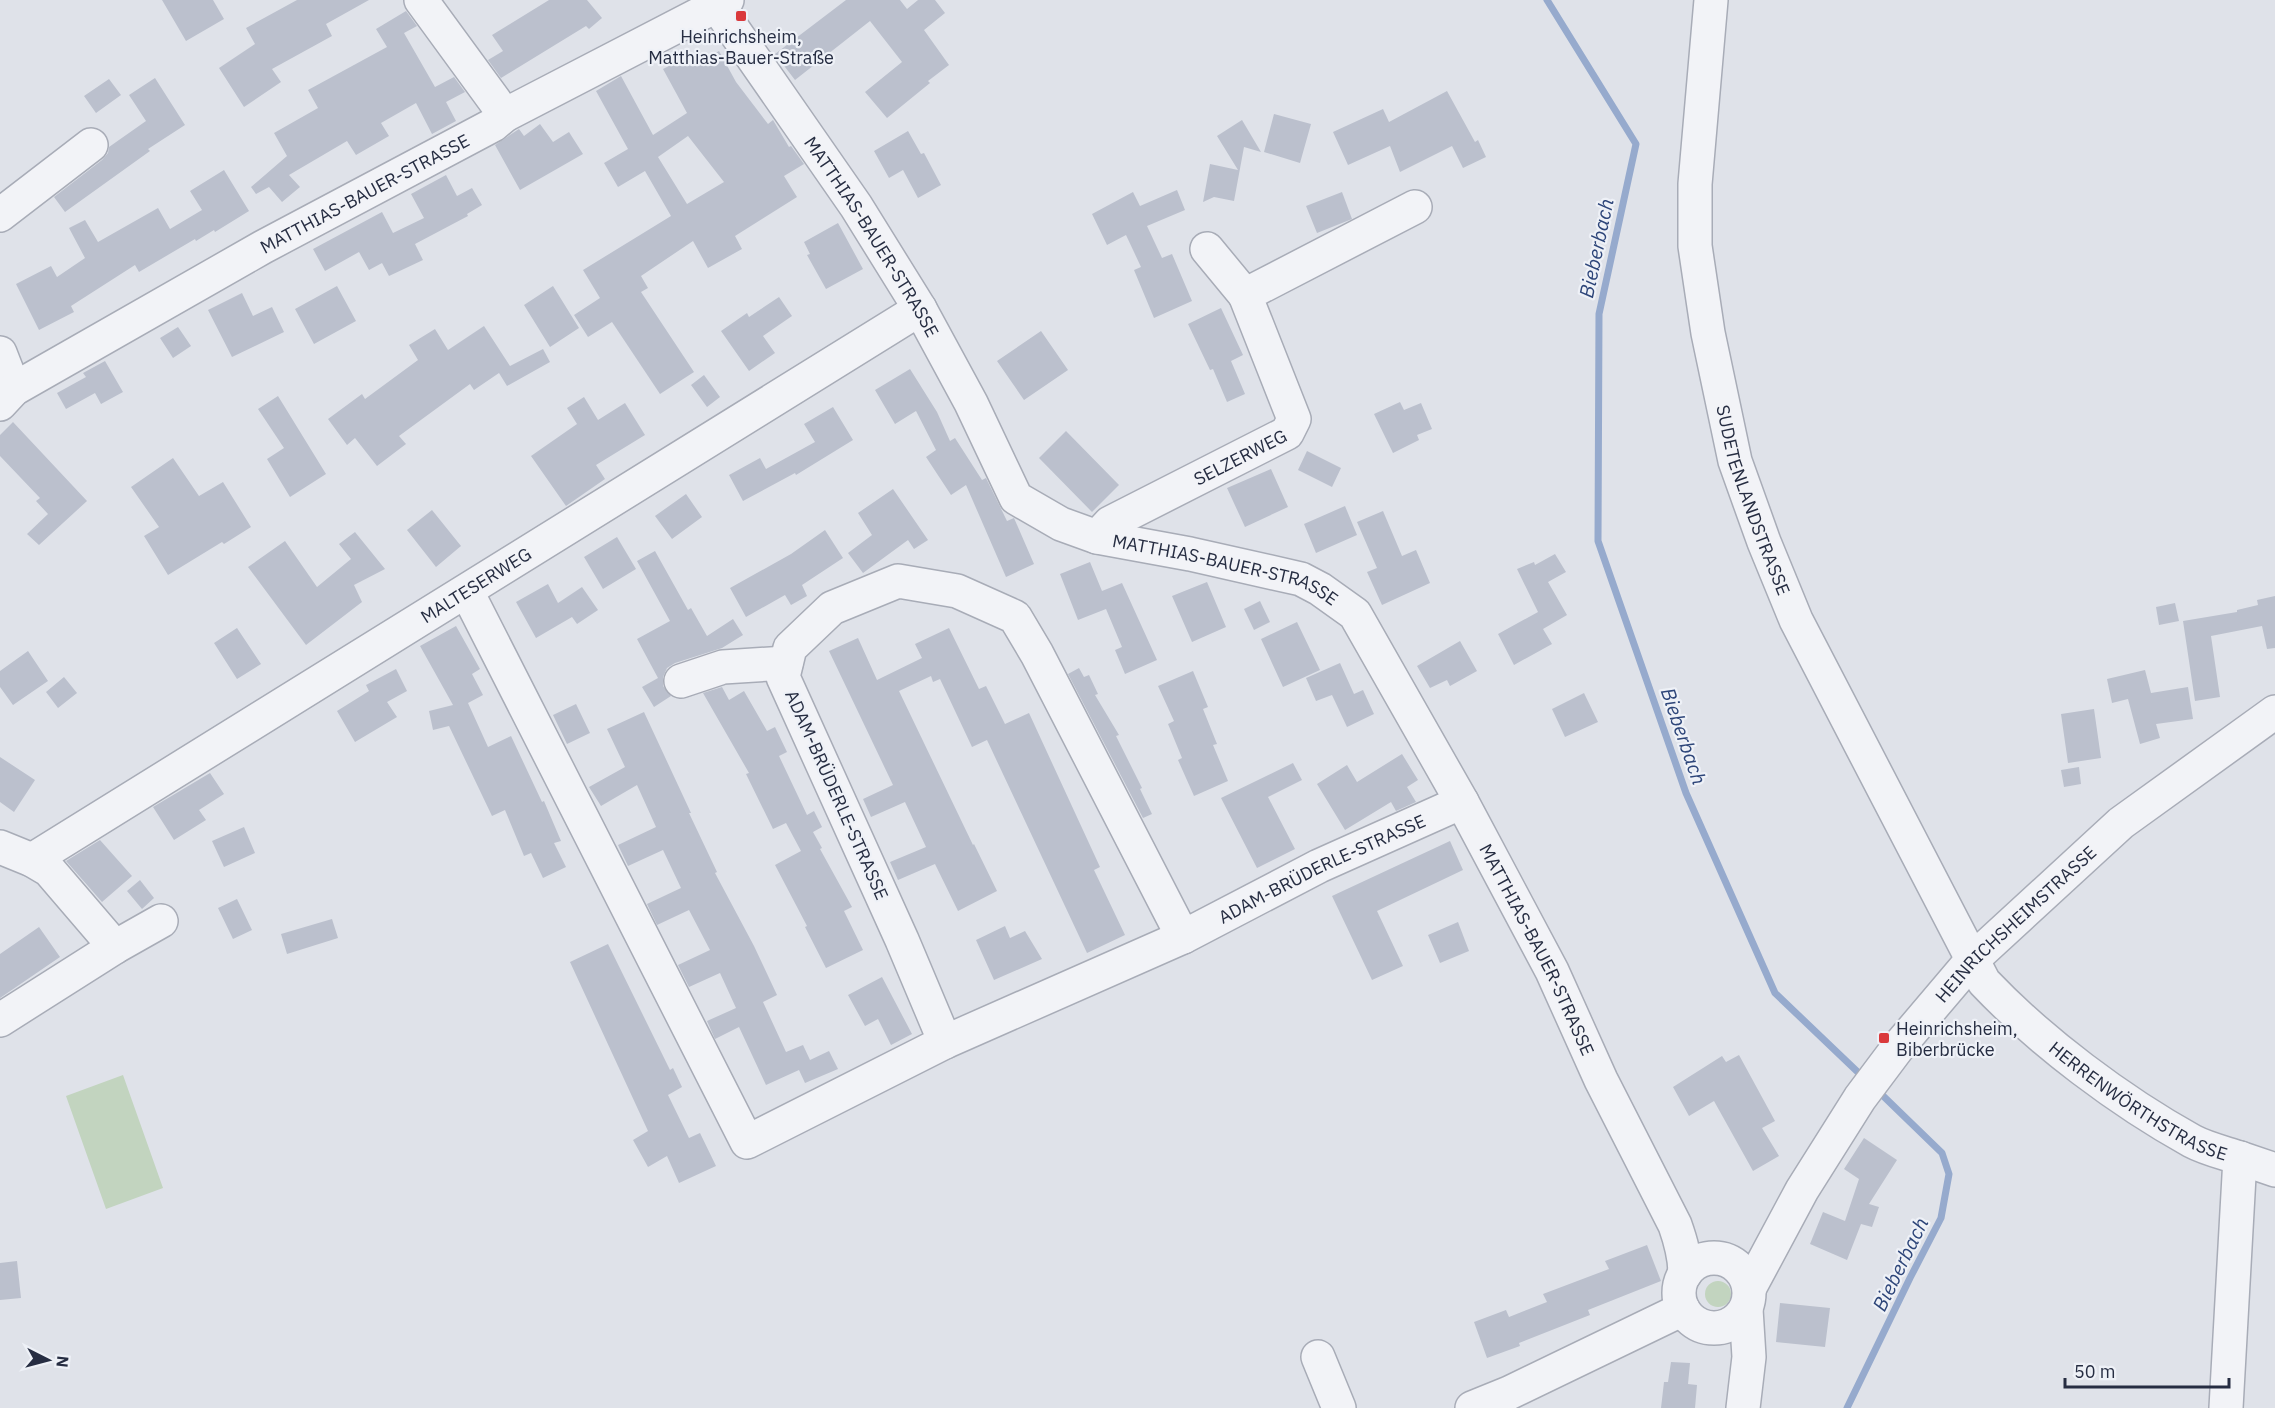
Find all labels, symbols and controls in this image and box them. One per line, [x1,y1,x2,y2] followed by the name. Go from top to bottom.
[734,9,748,23] marker: Heinrichsheim, Matthias-Bauer-Straße
[648,25,834,69] place label: Heinrichsheim, Matthias-Bauer-Straße
[256,128,473,258] street label: MATTHIAS-BAUER-STRASSE
[799,132,944,341] street label: MATTHIAS-BAUER-STRASSE
[1572,196,1620,300] water label: Bieberbach
[1712,403,1796,598] street label: SUDETENLANDSTRASSE
[1190,424,1290,490] street label: SELZERWEG
[1111,529,1343,610] street label: MATTHIAS-BAUER-STRASSE
[416,542,535,628] street label: MALTESERWEG
[1655,684,1713,788] water label: Bieberbach
[780,687,894,903] street label: ADAM-BRÜDERLE-STRASSE
[1214,808,1429,928] street label: ADAM-BRÜDERLE-STRASSE
[1475,840,1600,1059] street label: MATTHIAS-BAUER-STRASSE
[1930,840,2101,1007] street label: HEINRICHSHEIMSTRASSE
[1896,1017,2018,1061] place label: Heinrichsheim, Biberbrücke
[1877,1031,1891,1045] marker: Heinrichsheim, Biberbrücke
[2045,1036,2230,1165] street label: HERRENWÖRTHSTRASSE
[1866,1213,1934,1315] water label: Bieberbach
[18,1330,78,1390] north arrow
[2065,1351,2228,1389] scale bar
[52,1355,73,1368] text: N
[2074,1360,2116,1383] text: 50 m

